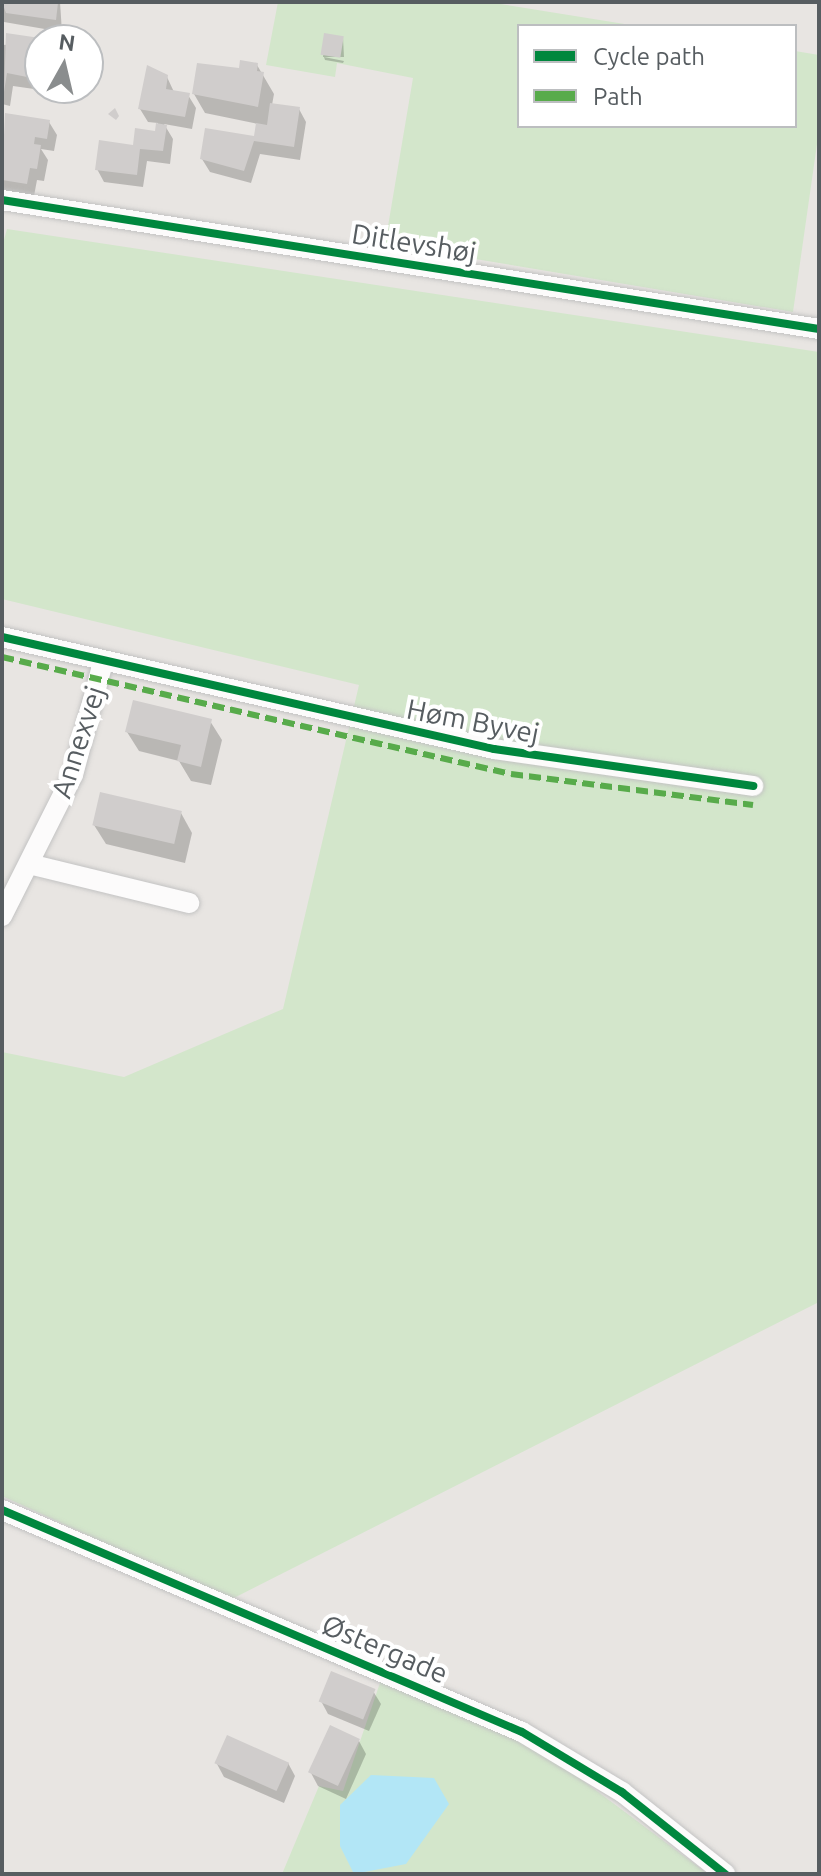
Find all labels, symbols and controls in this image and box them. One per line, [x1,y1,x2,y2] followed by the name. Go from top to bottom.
[24,24,104,104] north arrow
[517,24,797,128] legend
[57,28,77,55] text: N
[593,43,705,70] text: Cycle path
[593,83,643,110] text: Path
[349,217,479,269] street label: Ditlevshøj
[44,682,112,802] street label: Annexvej
[404,692,542,750] street label: Høm Byvej
[317,1608,453,1690] street label: Østergade

